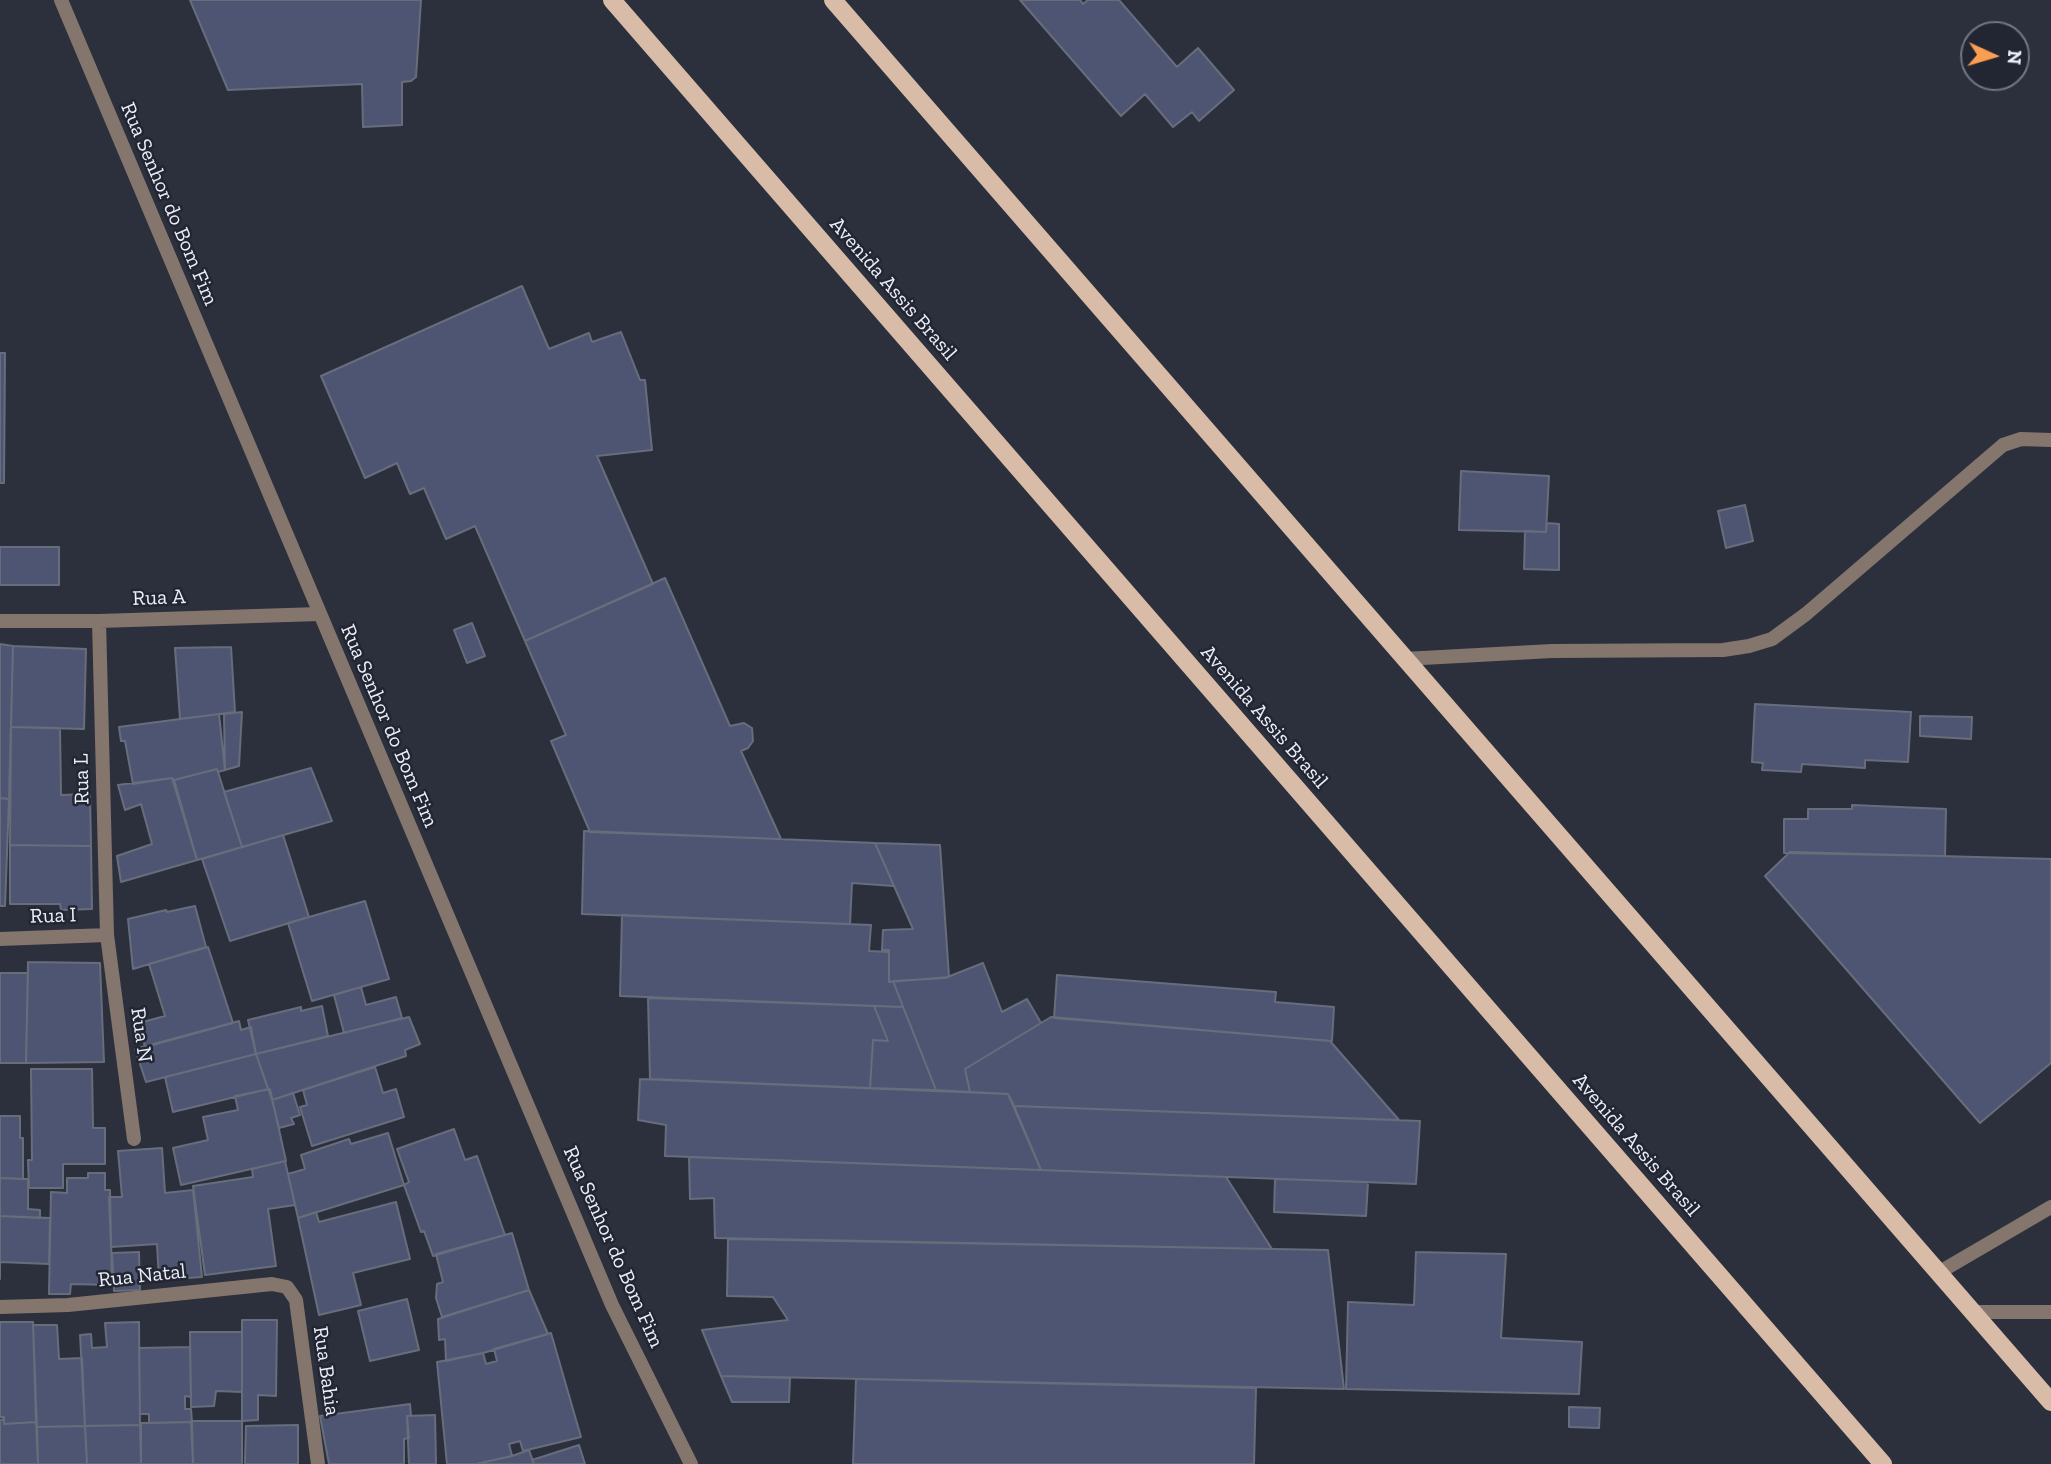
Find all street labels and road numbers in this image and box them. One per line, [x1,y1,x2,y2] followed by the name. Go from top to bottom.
[115,99,223,309] street label: Rua Senhor do Bom Fim
[824,212,962,366] street label: Avenida Assis Brasil
[132,584,186,612] street label: Rua A
[335,621,443,831] street label: Rua Senhor do Bom Fim
[1195,640,1333,794] street label: Avenida Assis Brasil
[69,753,95,805] street label: Rua L
[29,903,77,929] street label: Rua I
[125,1006,157,1064] street label: Rua N
[1567,1068,1705,1222] street label: Avenida Assis Brasil
[557,1142,669,1352] street label: Rua Senhor do Bom Fim
[97,1259,187,1293] street label: Rua Natal
[307,1325,345,1417] street label: Rua Bahia

